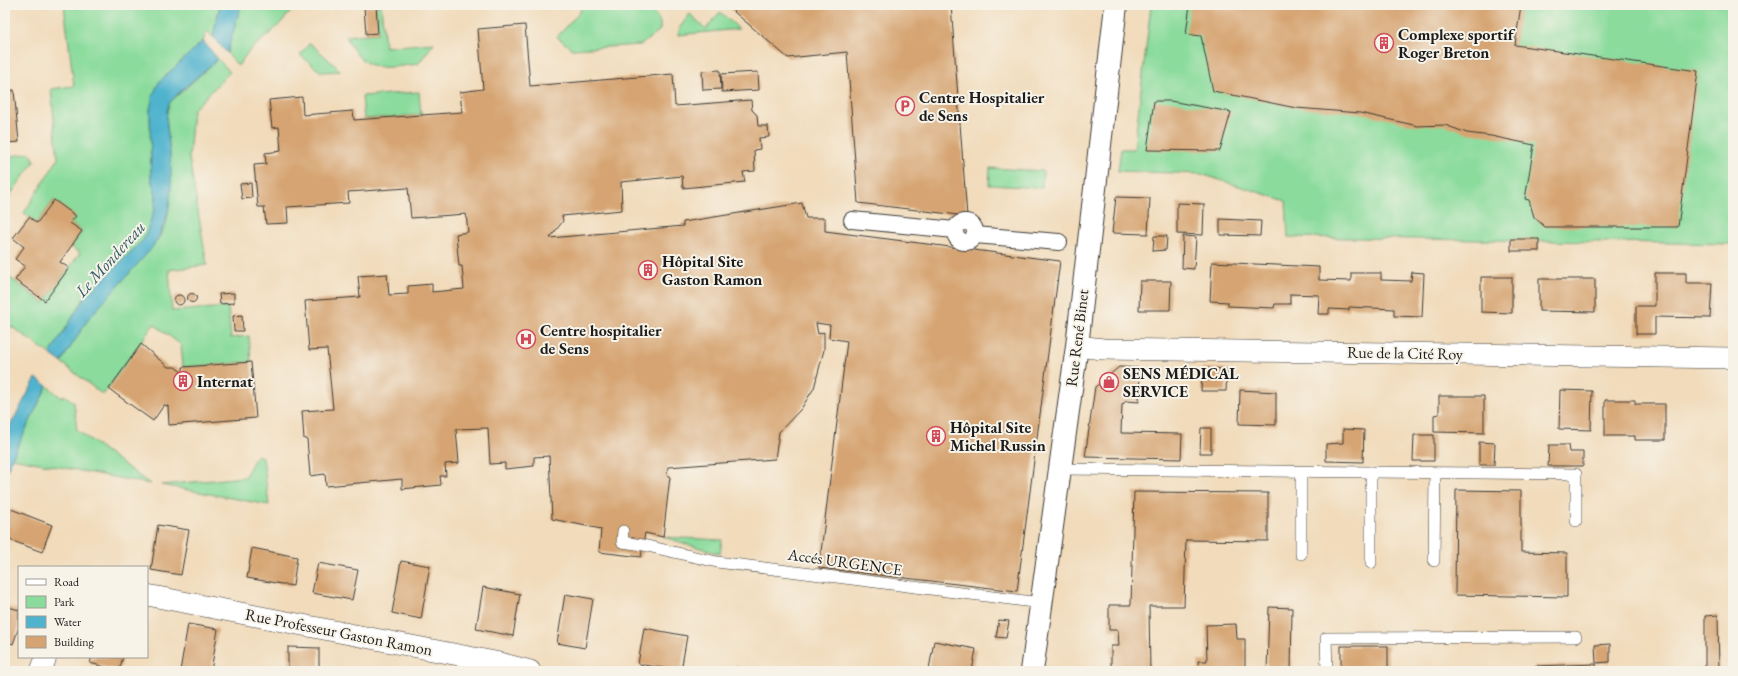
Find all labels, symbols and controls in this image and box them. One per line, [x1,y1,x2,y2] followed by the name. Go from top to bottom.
[1398,24,1516,63] place label: Complexe sportif Roger Breton
[1373,32,1395,54] building icon: Complexe sportif Roger Breton
[919,87,1045,126] place label: Centre Hospitalier de Sens
[894,95,916,117] parking icon: Centre Hospitalier de Sens
[69,216,150,302] water label: Le Mondereau
[662,251,762,290] place label: Hôpital Site Gaston Ramon
[637,259,659,281] building icon: Hôpital Site Gaston Ramon
[1061,288,1093,388] street label: Rue René Binet
[540,320,662,359] place label: Centre hospitalier de Sens
[515,328,537,350] hospital icon: Centre hospitalier de Sens
[1347,341,1464,365] street label: Rue de la Cité Roy
[1123,363,1239,402] place label: SENS MÉDICAL SERVICE
[172,370,194,392] building icon: Internat
[197,371,253,392] place label: Internat
[1098,371,1120,393] shop icon: SENS MÉDICAL SERVICE
[950,417,1046,456] place label: Hôpital Site Michel Russin
[925,425,947,447] building icon: Hôpital Site Michel Russin
[786,543,903,580] street label: Accés URGENCE
[18,566,148,658] legend
[54,574,80,590] text: Road
[54,594,75,610] text: Park
[244,604,435,661] street label: Rue Professeur Gaston Ramon
[54,614,81,630] text: Water
[54,634,95,650] text: Building

